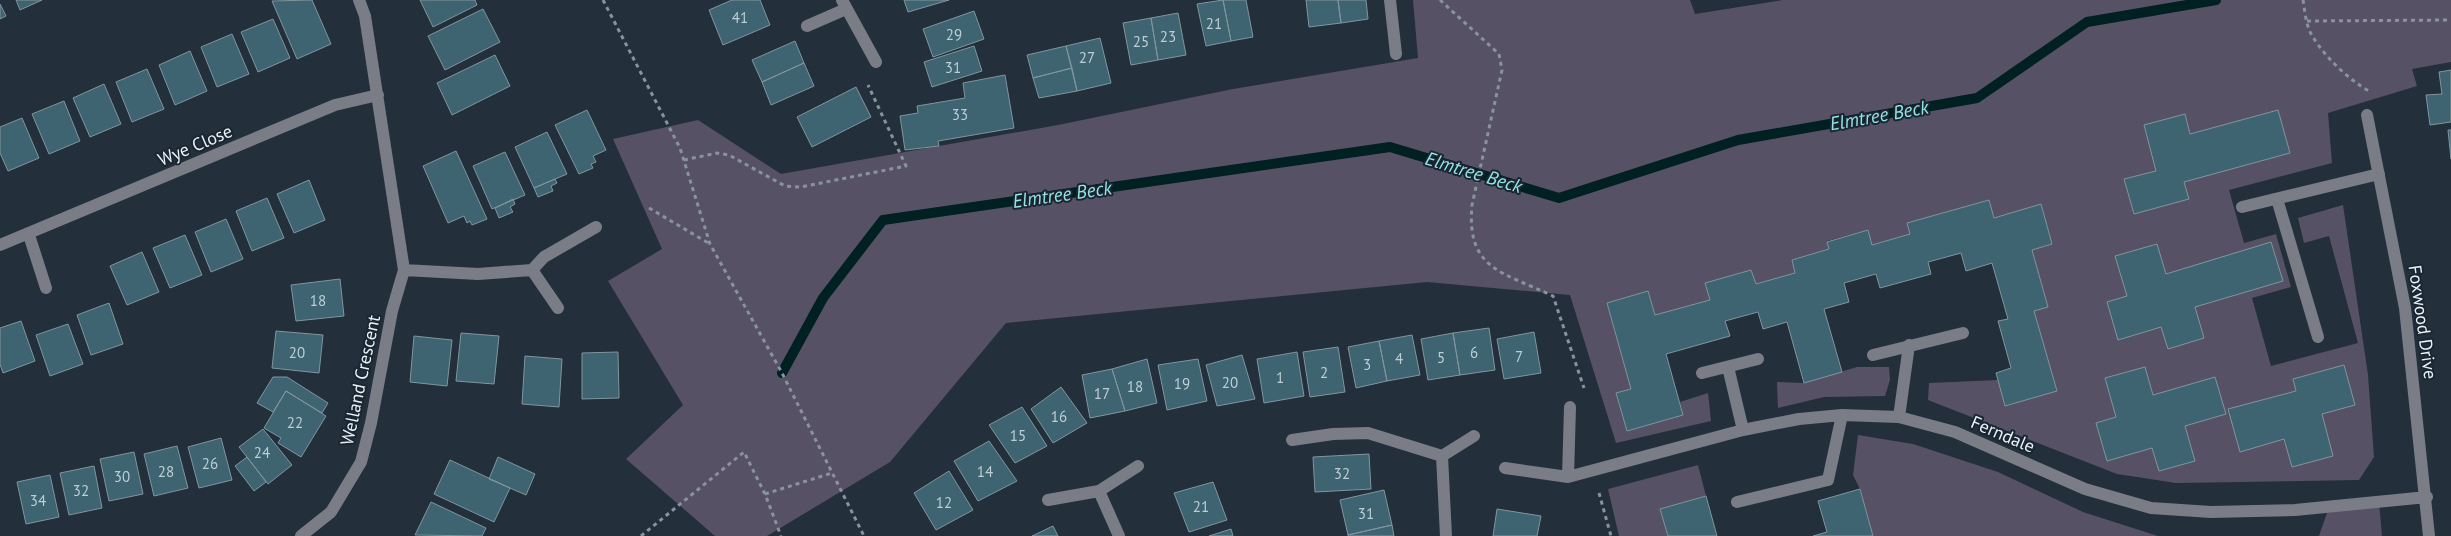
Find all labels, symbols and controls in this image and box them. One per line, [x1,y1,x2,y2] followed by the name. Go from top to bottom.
[732,8,748,27] house number: 41
[1206,14,1222,33] house number: 21
[946,25,962,44] house number: 29
[1160,27,1176,46] house number: 23
[1133,32,1149,51] house number: 25
[1079,48,1095,67] house number: 27
[945,58,961,77] house number: 31
[1828,94,1932,136] water label: Elmtree Beck
[952,105,968,124] house number: 33
[154,119,236,171] street label: Wye Close
[1423,146,1527,199] water label: Elmtree Beck
[1011,175,1115,213] water label: Elmtree Beck
[2404,263,2442,381] street label: Foxwood Drive
[310,291,326,310] house number: 18
[335,313,385,447] street label: Welland Crescent
[289,343,305,362] house number: 20
[1470,343,1478,362] house number: 6
[1515,347,1523,366] house number: 7
[1437,348,1445,367] house number: 5
[1395,349,1403,368] house number: 4
[1363,355,1371,374] house number: 3
[1320,363,1328,382] house number: 2
[1276,368,1284,387] house number: 1
[1222,373,1238,392] house number: 20
[1174,374,1190,393] house number: 19
[1127,377,1143,396] house number: 18
[1094,384,1110,403] house number: 17
[1051,407,1067,426] house number: 16
[1967,410,2039,458] street label: Ferndale
[287,413,303,432] house number: 22
[1010,426,1026,445] house number: 15
[254,443,270,462] house number: 24
[202,454,218,473] house number: 26
[158,462,174,481] house number: 28
[977,462,993,481] house number: 14
[1334,464,1350,483] house number: 32
[114,467,130,486] house number: 30
[73,481,89,500] house number: 32
[30,491,46,510] house number: 34
[936,493,952,512] house number: 12
[1193,497,1209,516] house number: 21
[1358,504,1374,523] house number: 31

